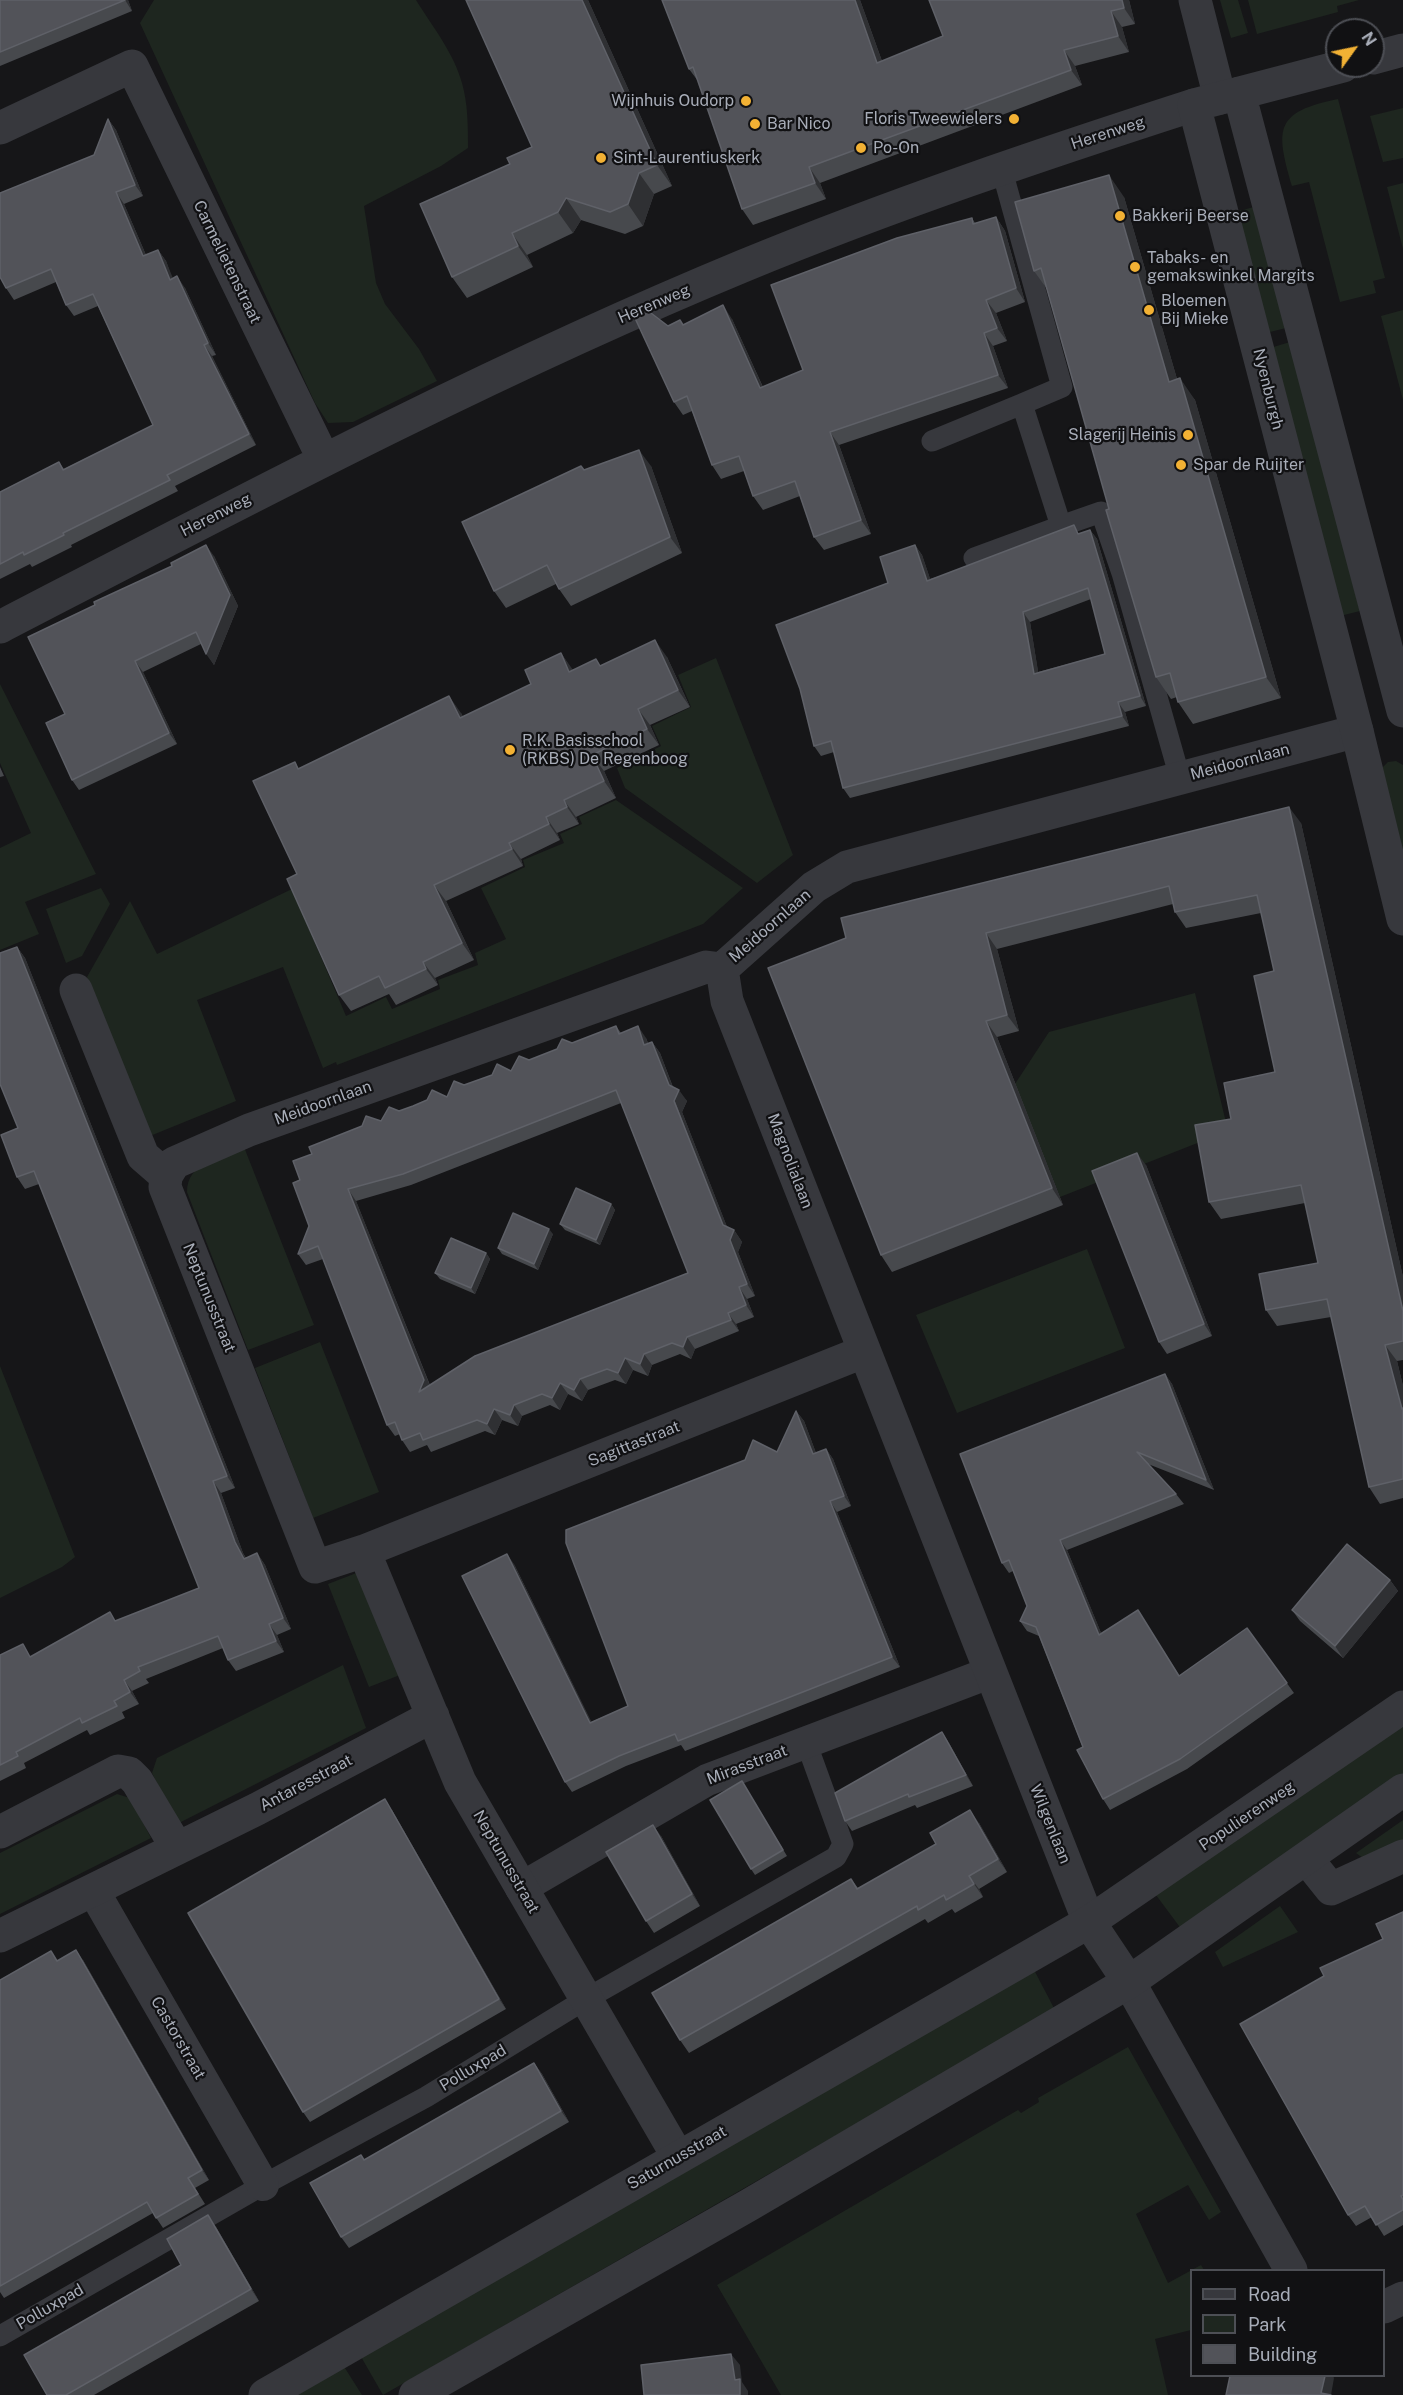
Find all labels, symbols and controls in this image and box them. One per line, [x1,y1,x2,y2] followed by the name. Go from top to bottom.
[1325,18,1385,78] north arrow
[1357,29,1380,49] text: N
[611,91,734,111] place label: Wijnhuis Oudorp
[739,94,753,108] marker: Wijnhuis Oudorp
[864,109,1002,129] place label: Floris Tweewielers
[1007,112,1021,126] marker: Floris Tweewielers
[1069,112,1147,154] street label: Herenweg
[767,114,830,134] place label: Bar Nico
[748,117,762,131] marker: Bar Nico
[873,138,919,158] place label: Po-On
[854,141,868,155] marker: Po-On
[613,148,760,168] place label: Sint-Laurentiuskerk
[594,151,608,165] marker: Sint-Laurentiuskerk
[189,197,265,327] street label: Carmelietenstraat
[1132,206,1249,226] place label: Bakkerij Beerse
[1113,209,1127,223] marker: Bakkerij Beerse
[1147,248,1315,286] place label: Tabaks- en gemakswinkel Margits
[1128,260,1142,274] marker: Tabaks- en gemakswinkel Margits
[615,280,693,328] street label: Herenweg
[1161,291,1229,329] place label: Bloemen Bij Mieke
[1142,303,1156,317] marker: Bloemen Bij Mieke
[1249,346,1287,432] street label: Nyenburgh
[1068,425,1176,445] place label: Slagerij Heinis
[1181,428,1195,442] marker: Slagerij Heinis
[1193,455,1304,475] place label: Spar de Ruijter
[1174,458,1188,472] marker: Spar de Ruijter
[177,489,255,541] street label: Herenweg
[522,731,688,769] place label: R.K. Basisschool (RKBS) De Regenboog
[1188,740,1292,784] street label: Meidoornlaan
[503,743,517,757] marker: R.K. Basisschool (RKBS) De Regenboog
[725,885,815,967] street label: Meidoornlaan
[272,1077,374,1129] street label: Meidoornlaan
[763,1111,817,1211] street label: Magnolialaan
[178,1241,240,1355] street label: Neptunusstraat
[585,1417,683,1471] street label: Sagittastraat
[704,1741,790,1789] street label: Mirasstraat
[256,1751,356,1815] street label: Antaresstraat
[1196,1777,1298,1855] street label: Populierenweg
[1025,1781,1075,1867] street label: Wilgenlaan
[469,1807,543,1917] street label: Neptunusstraat
[147,1993,209,2083] street label: Castorstraat
[436,2041,510,2095] street label: Polluxpad
[624,2122,730,2194] street label: Saturnusstraat
[1190,2269,1385,2377] legend
[13,2280,87,2334] street label: Polluxpad
[1248,2284,1291,2305] text: Road
[1248,2314,1286,2335] text: Park
[1248,2344,1317,2365] text: Building

